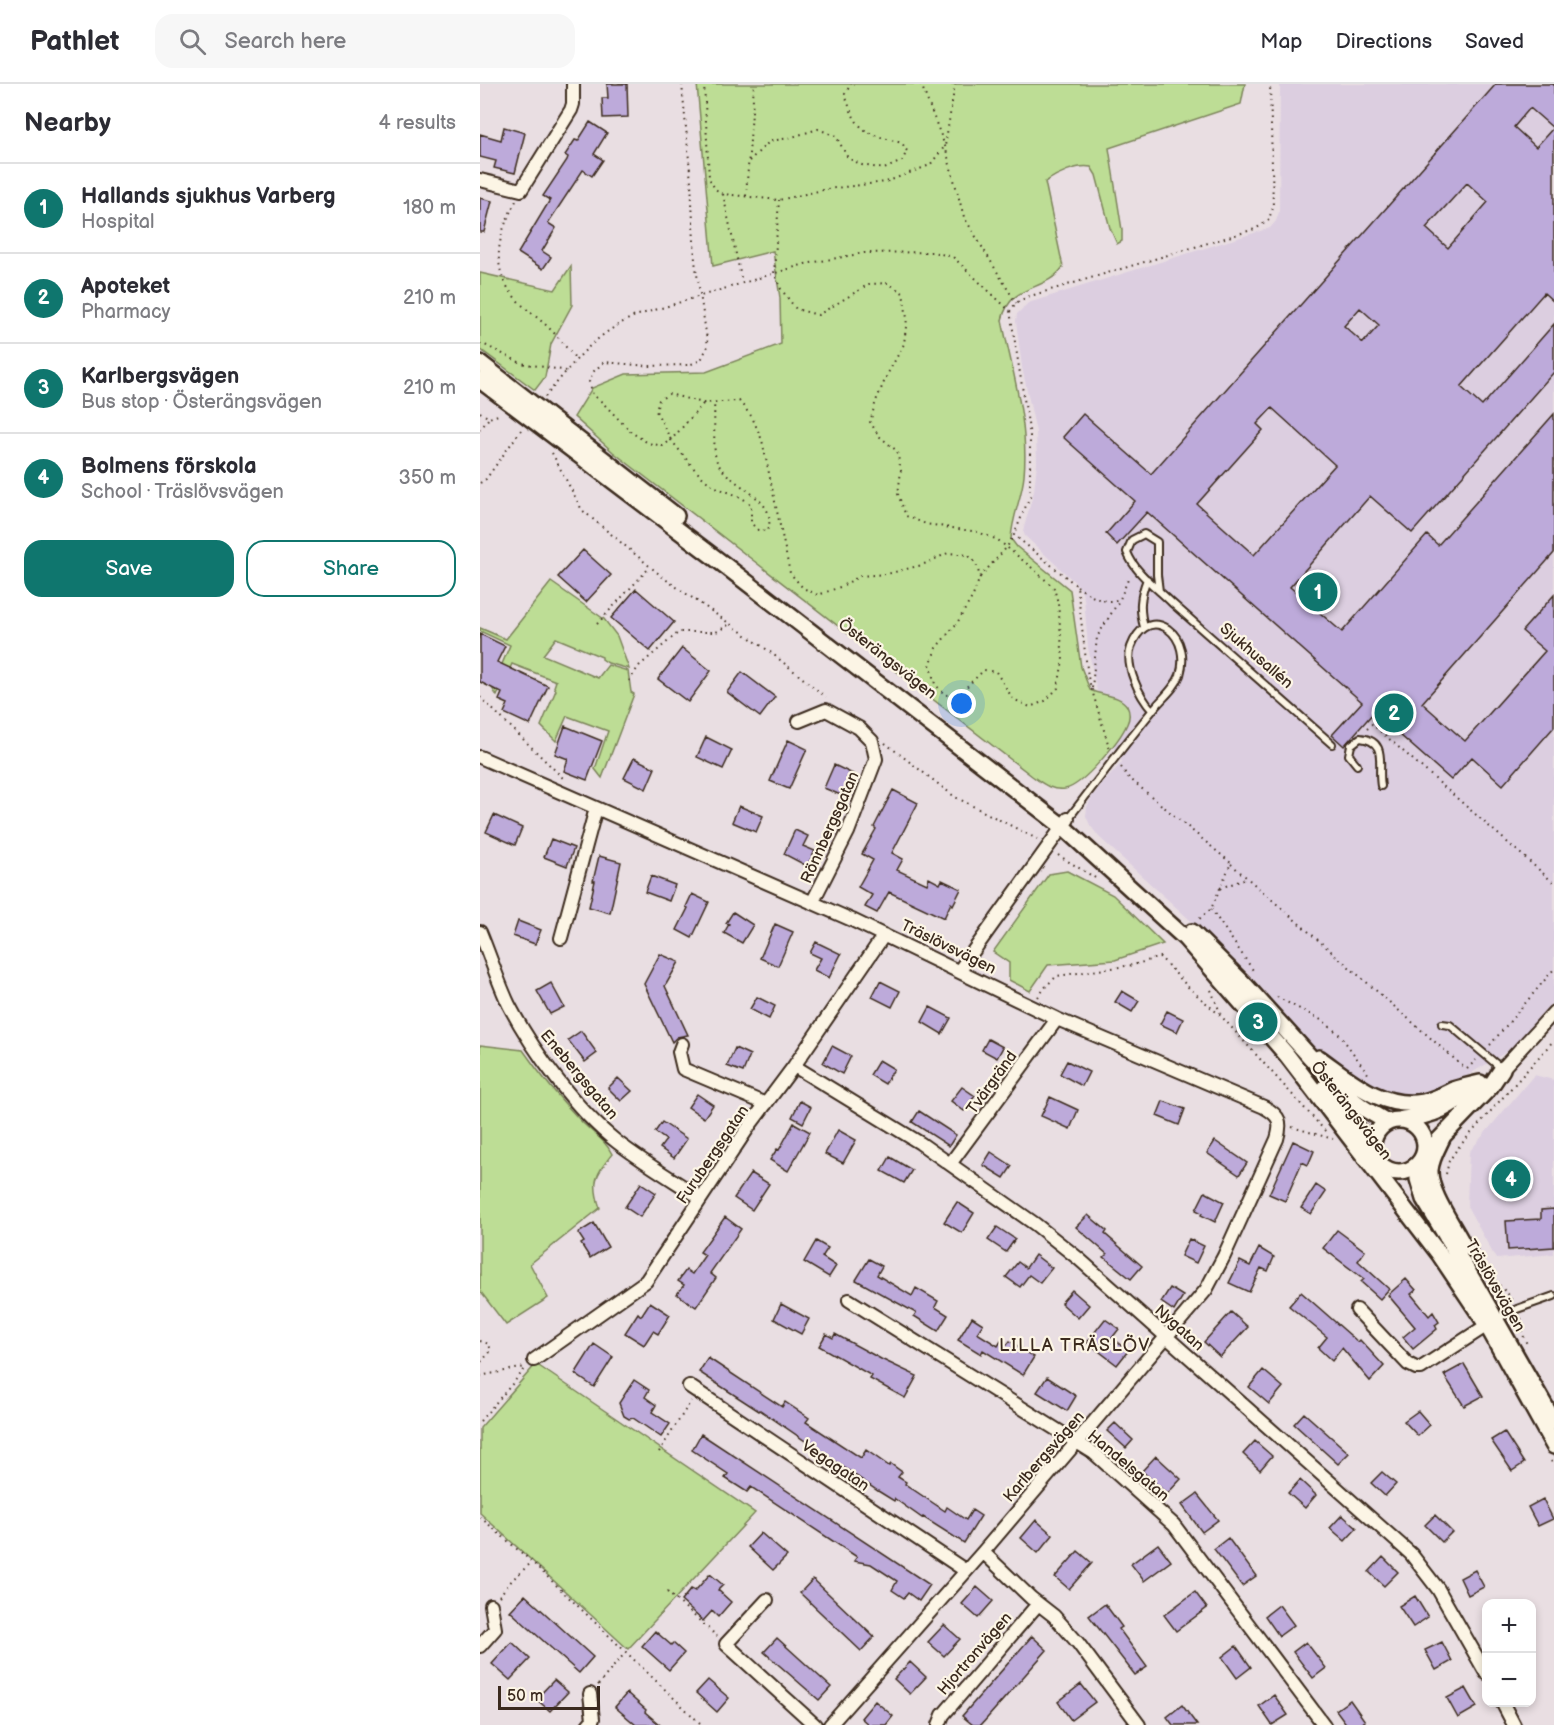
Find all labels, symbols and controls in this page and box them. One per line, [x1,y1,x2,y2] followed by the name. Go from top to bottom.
[155,14,575,68] search box
[30,25,119,58] text: Pathlet
[176,25,209,58] icon: search
[224,28,346,55] text: Search here
[1260,29,1303,54] text: Map
[1336,29,1432,54] text: Directions
[1465,29,1524,54] text: Saved
[24,108,111,139] text: Nearby
[378,111,456,135] text: 4 results
[81,183,336,210] text: Hallands sjukhus Varberg
[39,196,48,220] text: 1
[403,196,456,220] text: 180 m
[81,210,154,234] text: Hospital
[81,273,170,300] text: Apoteket
[38,286,49,310] text: 2
[403,286,456,310] text: 210 m
[81,300,171,324] text: Pharmacy
[81,363,239,390] text: Karlbergsvägen
[38,376,49,400] text: 3
[403,376,456,400] text: 210 m
[81,390,322,414] text: Bus stop · Österängsvägen
[81,453,257,480] text: Bolmens förskola
[38,466,49,490] text: 4
[399,466,456,490] text: 350 m
[81,480,284,504] text: School · Träslövsvägen
[24,540,234,597] button: Save
[246,540,456,597] button: Share
[1298,570,1338,614] pin: 1
[834,613,941,704] street label: Österängsvägen
[1216,619,1296,693] street label: Sjukhusallén
[947,689,976,718] your location
[1374,690,1414,736] pin: 2
[797,769,864,887] street label: Rönnbergsgatan
[898,916,999,979] street label: Träslövsvägen
[1238,1000,1278,1044] pin: 3
[536,1026,622,1124] street label: Enebergsgatan
[963,1048,1022,1118] street label: Tvärgränd
[1306,1057,1397,1164] street label: Österängsvägen
[673,1102,753,1208] street label: Furubergsgatan
[1492,1156,1530,1202] pin: 4
[1461,1236,1529,1335] street label: Träslövsvägen
[1150,1301,1208,1355] street label: Nygatan
[999,1334,1151,1356] district label: LILLA TRÄSLÖV
[1000,1408,1089,1506] street label: Karlbergsvägen
[1083,1426,1173,1506] street label: Handelsgatan
[798,1437,873,1496] street label: Vegagatan
[1482,1599,1536,1707] map controls
[1482,1599,1536,1653] button: +
[934,1609,1016,1699] street label: Hjortronvägen
[1482,1653,1536,1707] button: −
[498,1683,600,1710] scale bar
[507,1687,543,1706] text: 50 m

